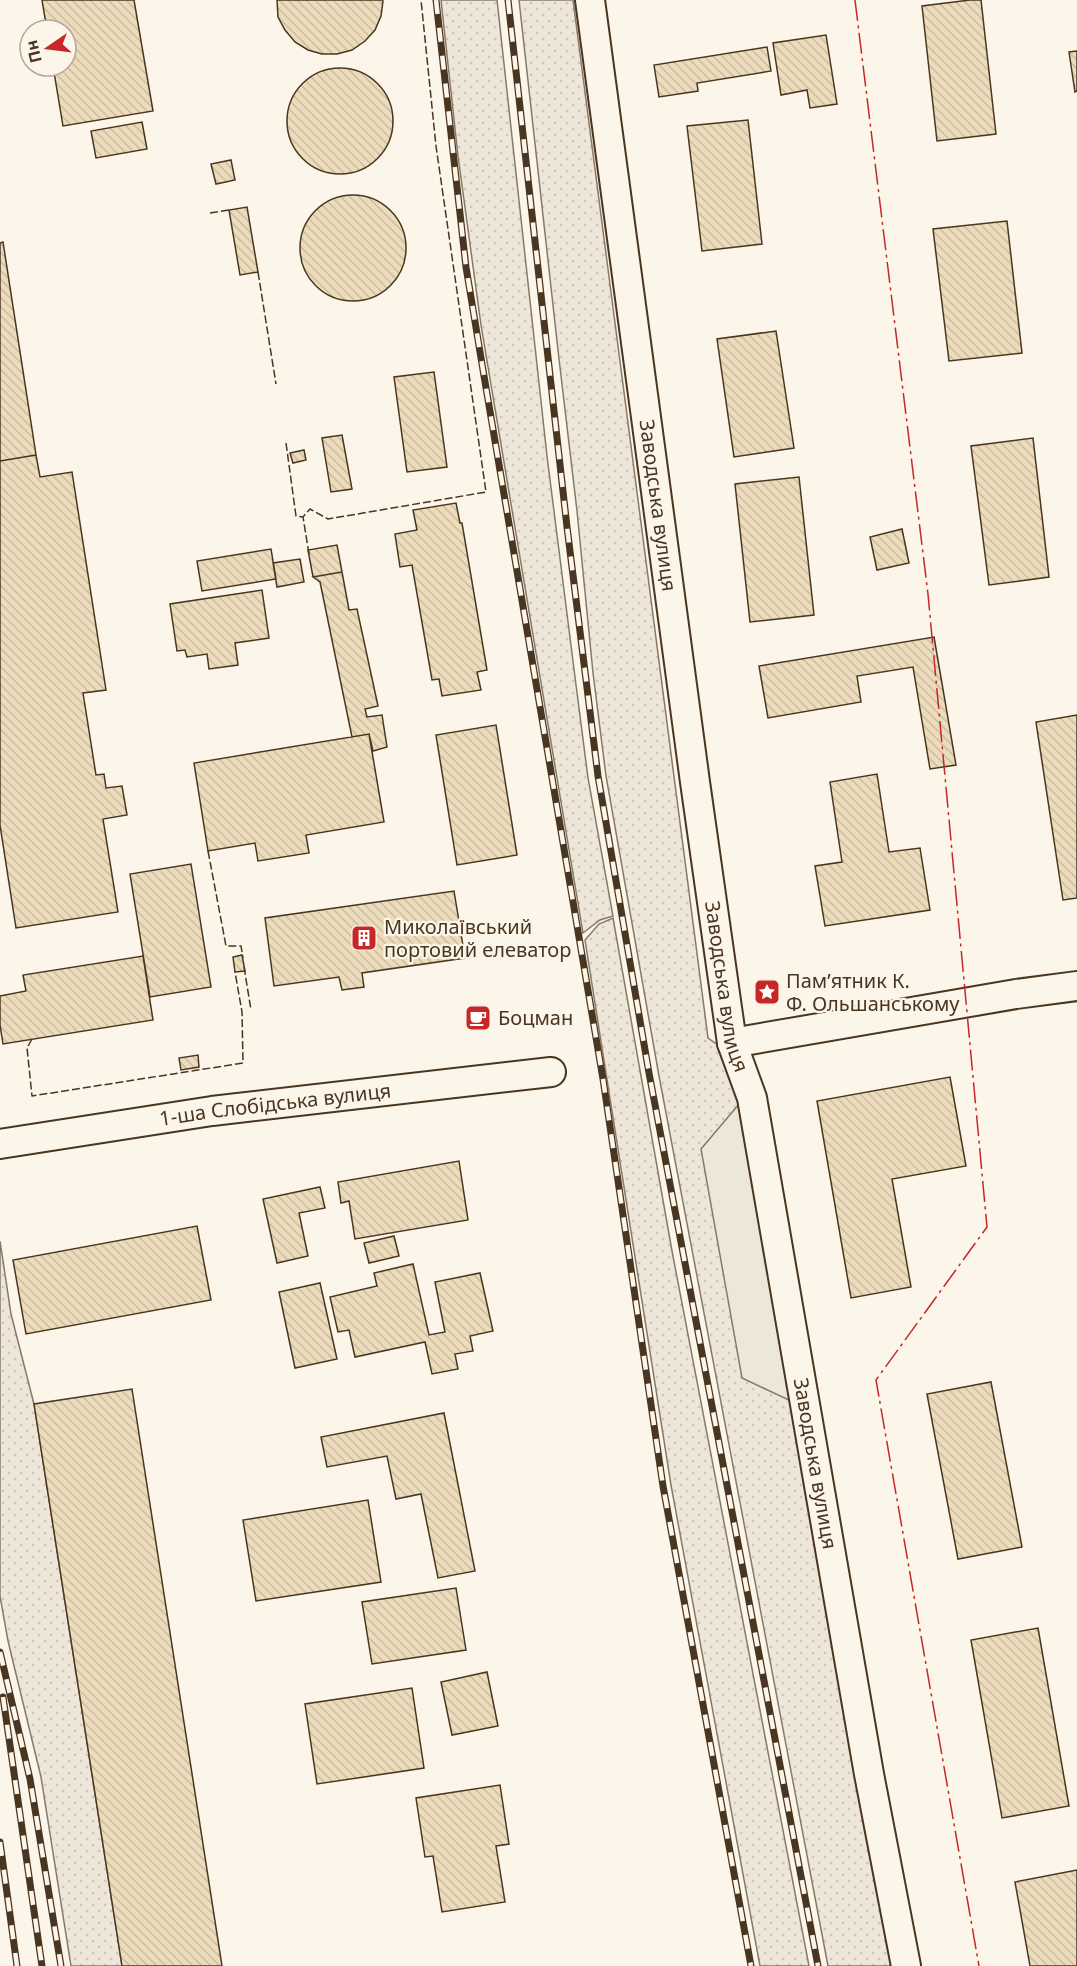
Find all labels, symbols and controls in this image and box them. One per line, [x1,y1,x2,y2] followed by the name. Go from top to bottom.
[18,18,78,78] north arrow
[20,38,47,65] text: Пн
[633,418,683,593] street label: Заводська вулиця
[699,899,755,1076] street label: Заводська вулиця
[384,913,571,963] place label: Миколаївський портовий елеватор
[349,923,379,953] building icon: Миколаївський портовий елеватор
[786,967,960,1017] place label: Пам’ятник К. Ф. Ольшанському
[752,977,782,1007] place icon: Пам’ятник К. Ф. Ольшанському
[463,1003,493,1033] cafe icon: Боцман
[498,1004,573,1031] place label: Боцман
[157,1077,392,1132] street label: 1-ша Слобідська вулиця
[788,1376,844,1551] street label: Заводська вулиця

